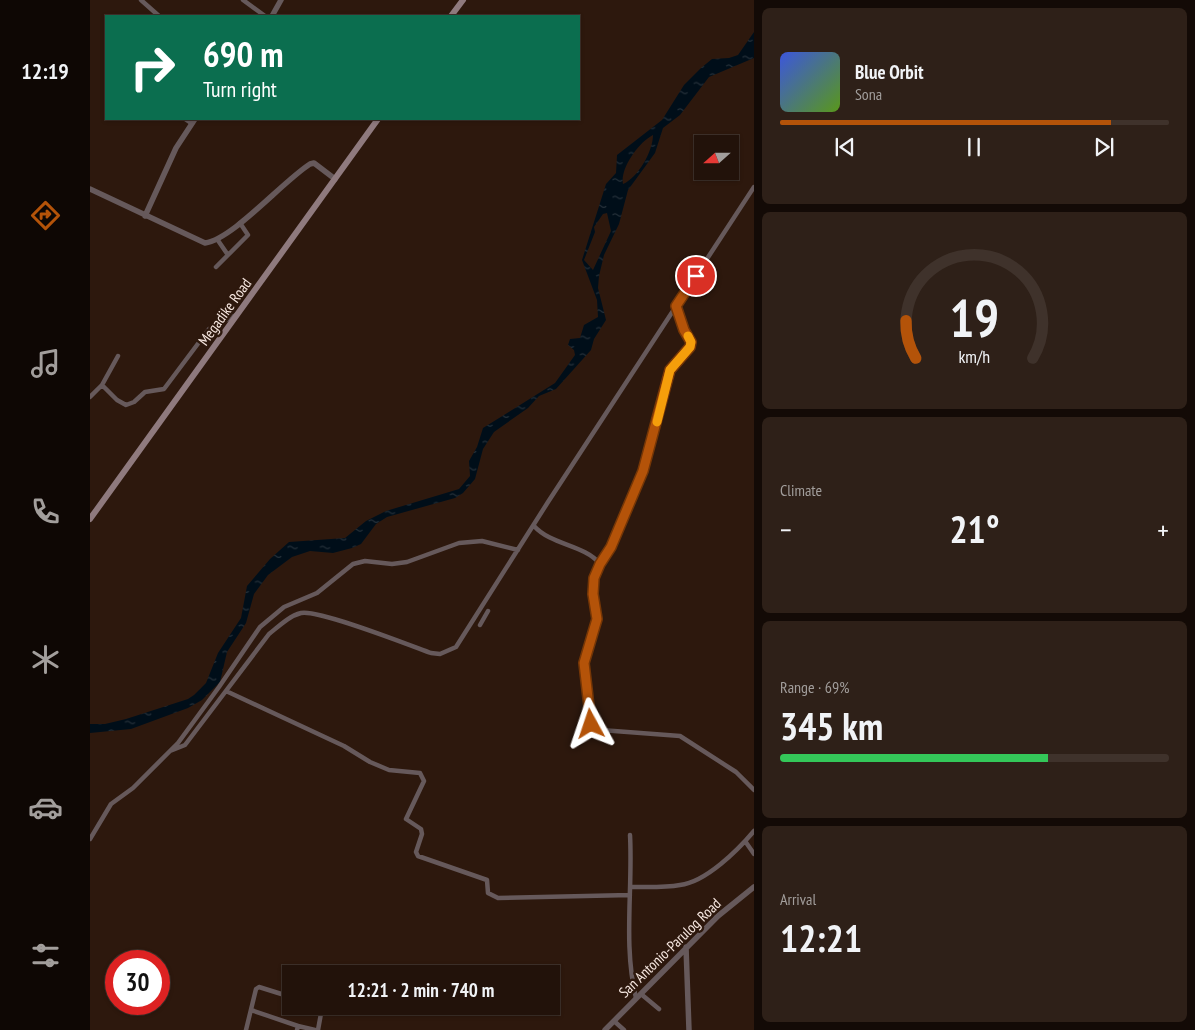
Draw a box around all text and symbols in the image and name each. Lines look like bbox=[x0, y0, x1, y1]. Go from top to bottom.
text: 690 m bbox=[203, 31, 284, 77]
icon: right bbox=[120, 35, 185, 100]
text: 12:19 bbox=[21, 57, 69, 85]
text: Blue Orbit bbox=[855, 60, 924, 84]
text: Turn right bbox=[203, 75, 277, 103]
text: Sona bbox=[855, 84, 882, 104]
icon: previous bbox=[831, 133, 859, 161]
icon: pause bbox=[960, 133, 988, 161]
icon: next bbox=[1090, 133, 1118, 161]
north arrow bbox=[694, 135, 739, 180]
map controls bbox=[694, 135, 739, 180]
icon: directions bbox=[28, 198, 63, 233]
pin bbox=[675, 255, 717, 297]
icon: arrive bbox=[682, 262, 710, 290]
street label: Megadike Road bbox=[194, 274, 255, 349]
text: 19 bbox=[950, 284, 999, 351]
text: km/h bbox=[959, 345, 990, 368]
icon: music bbox=[28, 346, 63, 381]
text: Climate bbox=[780, 480, 822, 500]
icon: phone bbox=[28, 494, 63, 529]
text: 21° bbox=[949, 504, 1000, 553]
text: − bbox=[780, 511, 792, 548]
text: + bbox=[1157, 511, 1169, 548]
icon: climate bbox=[28, 642, 63, 677]
text: Range · 69% bbox=[780, 677, 849, 697]
position arrow bbox=[564, 697, 616, 749]
text: 345 km bbox=[780, 701, 883, 750]
icon: car bbox=[28, 790, 63, 825]
text: Arrival bbox=[780, 889, 816, 909]
street label: San Antonio-Parulog Road bbox=[615, 894, 725, 1001]
text: 12:21 bbox=[780, 913, 862, 962]
icon: filters bbox=[28, 938, 63, 973]
speed limit sign: 30 bbox=[105, 950, 170, 1015]
text: 12:21 · 2 min · 740 m bbox=[348, 978, 494, 1002]

